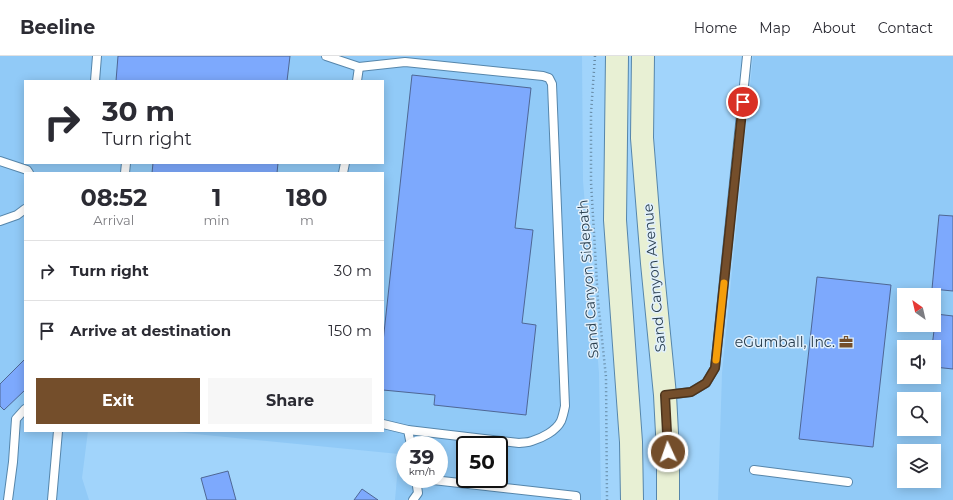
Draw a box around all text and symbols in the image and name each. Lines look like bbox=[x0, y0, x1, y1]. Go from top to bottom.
text: Beeline bbox=[20, 16, 95, 39]
text: Home bbox=[694, 19, 737, 37]
text: Map bbox=[759, 19, 790, 37]
text: About bbox=[812, 19, 856, 37]
text: Contact bbox=[878, 19, 933, 37]
pin bbox=[726, 85, 760, 119]
icon: arrive bbox=[732, 91, 754, 113]
text: 30 m bbox=[102, 94, 175, 128]
icon: right bbox=[36, 96, 88, 148]
text: Turn right bbox=[102, 128, 192, 150]
text: 08:52 bbox=[80, 183, 147, 212]
text: 1 bbox=[212, 183, 221, 212]
text: 180 bbox=[286, 183, 328, 212]
street label: Sand Canyon Sidepath bbox=[573, 199, 603, 359]
street label: Sand Canyon Avenue bbox=[639, 203, 669, 353]
text: Arrival bbox=[93, 212, 134, 228]
text: min bbox=[204, 212, 230, 228]
text: m bbox=[300, 212, 314, 228]
icon: right bbox=[36, 260, 58, 282]
text: Turn right bbox=[70, 261, 149, 280]
text: 30 m bbox=[334, 261, 372, 280]
north arrow bbox=[897, 288, 941, 332]
map controls bbox=[897, 288, 941, 488]
icon: arrive bbox=[36, 320, 58, 342]
text: Arrive at destination bbox=[70, 321, 231, 340]
text: 150 m bbox=[328, 321, 372, 340]
place label: eGumball, Inc. bbox=[735, 333, 835, 351]
office icon: eGumball, Inc. bbox=[838, 334, 854, 350]
button: sound bbox=[897, 340, 941, 384]
button: Exit bbox=[36, 378, 200, 424]
button: Share bbox=[208, 378, 372, 424]
button: search bbox=[897, 392, 941, 436]
position arrow bbox=[647, 431, 689, 473]
speed limit sign: 50 bbox=[456, 436, 508, 488]
button: layers bbox=[897, 444, 941, 488]
text: 39 bbox=[410, 445, 434, 469]
text: km/h bbox=[409, 465, 435, 478]

